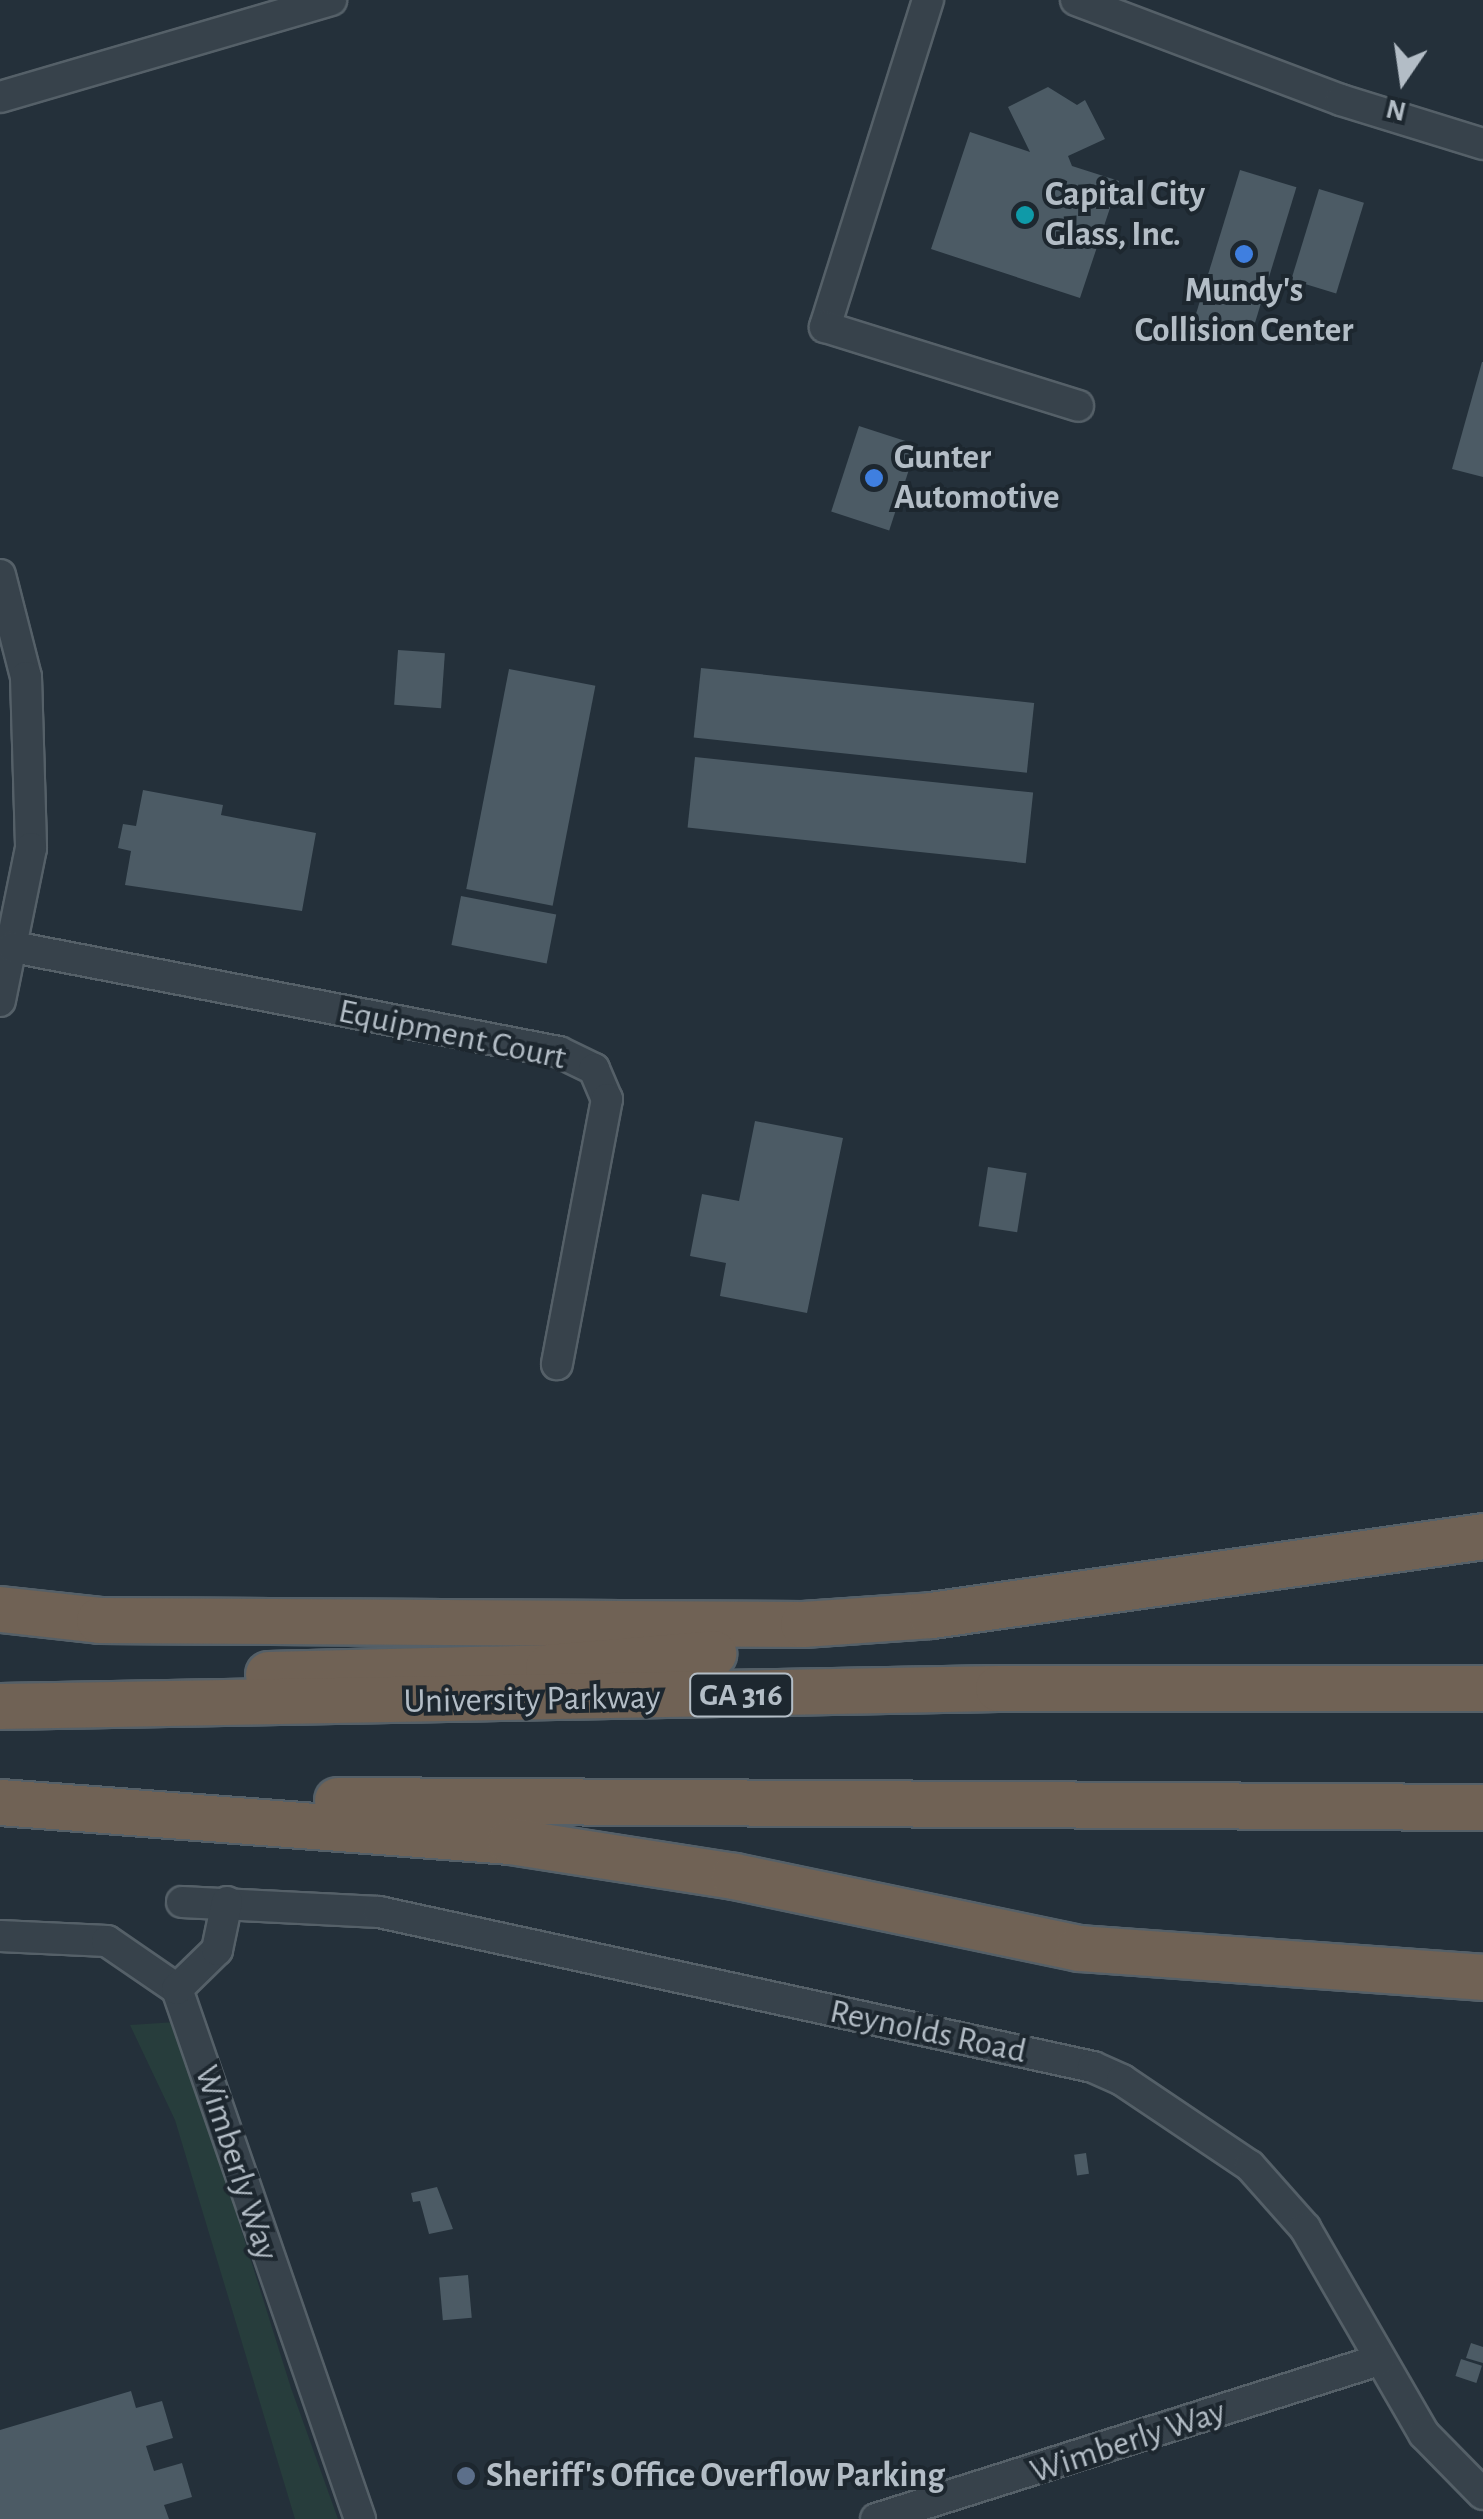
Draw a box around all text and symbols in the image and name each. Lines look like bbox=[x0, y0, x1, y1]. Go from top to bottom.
north arrow bbox=[1353, 30, 1453, 130]
text: N bbox=[1384, 93, 1409, 125]
place label: Capital City Glass, Inc. bbox=[1045, 174, 1205, 256]
marker: Capital City Glass, Inc. bbox=[1014, 204, 1036, 226]
marker: Mundy's Collision Center bbox=[1233, 243, 1255, 265]
place label: Mundy's Collision Center bbox=[1135, 270, 1353, 352]
place label: Gunter Automotive bbox=[894, 437, 1059, 519]
marker: Gunter Automotive bbox=[863, 467, 885, 489]
street label: Equipment Court bbox=[334, 990, 570, 1080]
road number: GA 316 bbox=[688, 1668, 794, 1722]
street label: University Parkway bbox=[403, 1677, 661, 1723]
street label: Reynolds Road bbox=[826, 1991, 1030, 2073]
street label: Wimberly Way bbox=[185, 2060, 287, 2266]
street label: Wimberly Way bbox=[1025, 2391, 1231, 2493]
place label: Sheriff's Office Overflow Parking bbox=[486, 2455, 945, 2497]
marker: Sheriff's Office Overflow Parking bbox=[455, 2465, 477, 2487]

